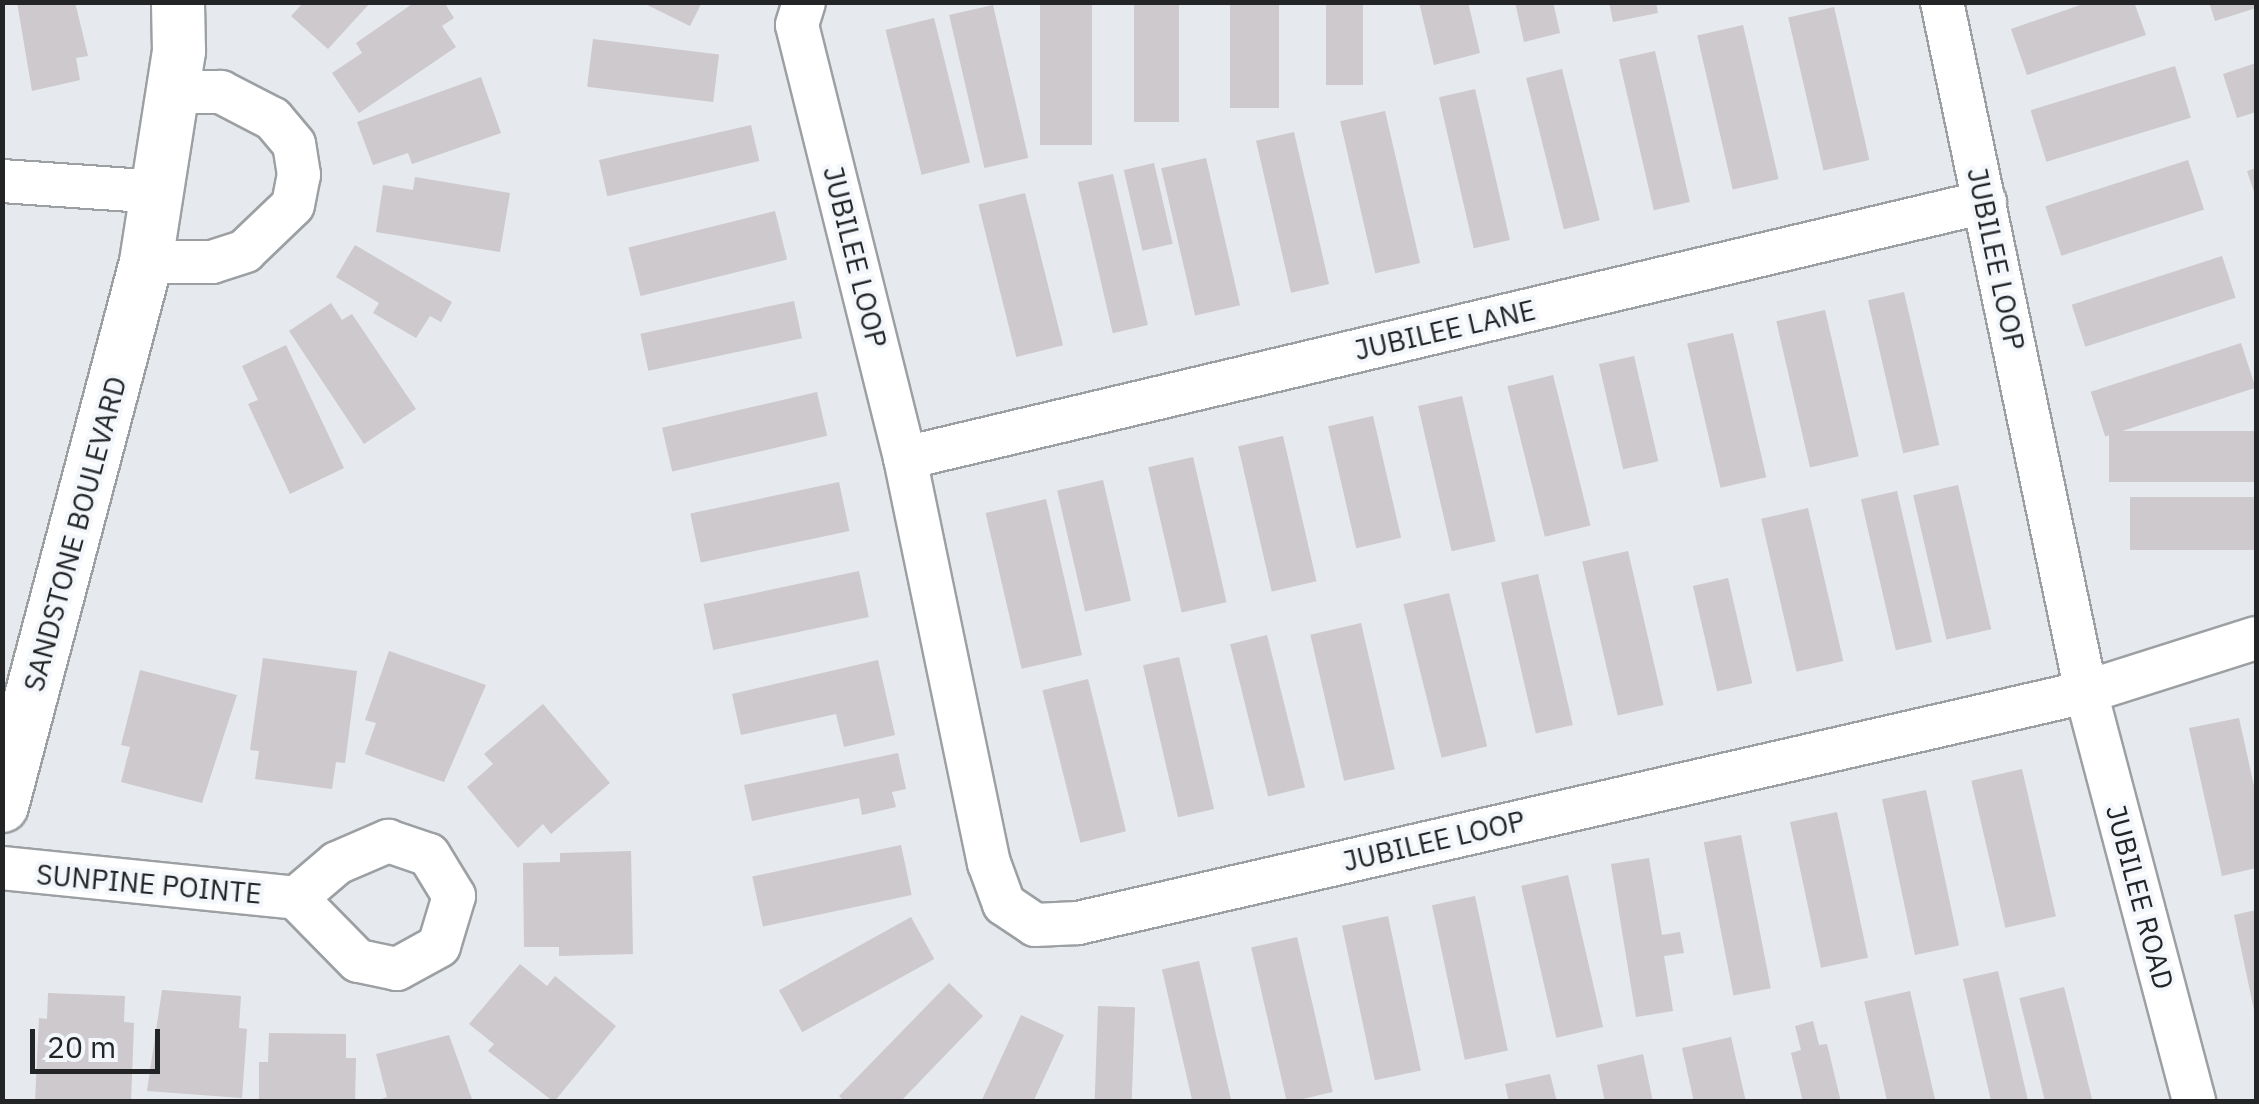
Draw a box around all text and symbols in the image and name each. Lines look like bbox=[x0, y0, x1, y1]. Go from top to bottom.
street label: JUBILEE LOOP bbox=[816, 163, 894, 351]
street label: JUBILEE LOOP bbox=[1960, 165, 2032, 353]
street label: JUBILEE LANE bbox=[1351, 293, 1539, 367]
street label: SANDSTONE BOULEVARD bbox=[17, 373, 133, 695]
street label: JUBILEE ROAD bbox=[2099, 801, 2181, 993]
street label: JUBILEE LOOP bbox=[1340, 804, 1528, 878]
street label: SUNPINE POINTE bbox=[35, 857, 263, 911]
scale bar bbox=[35, 1009, 165, 1071]
text: 20 m bbox=[47, 1027, 116, 1066]

